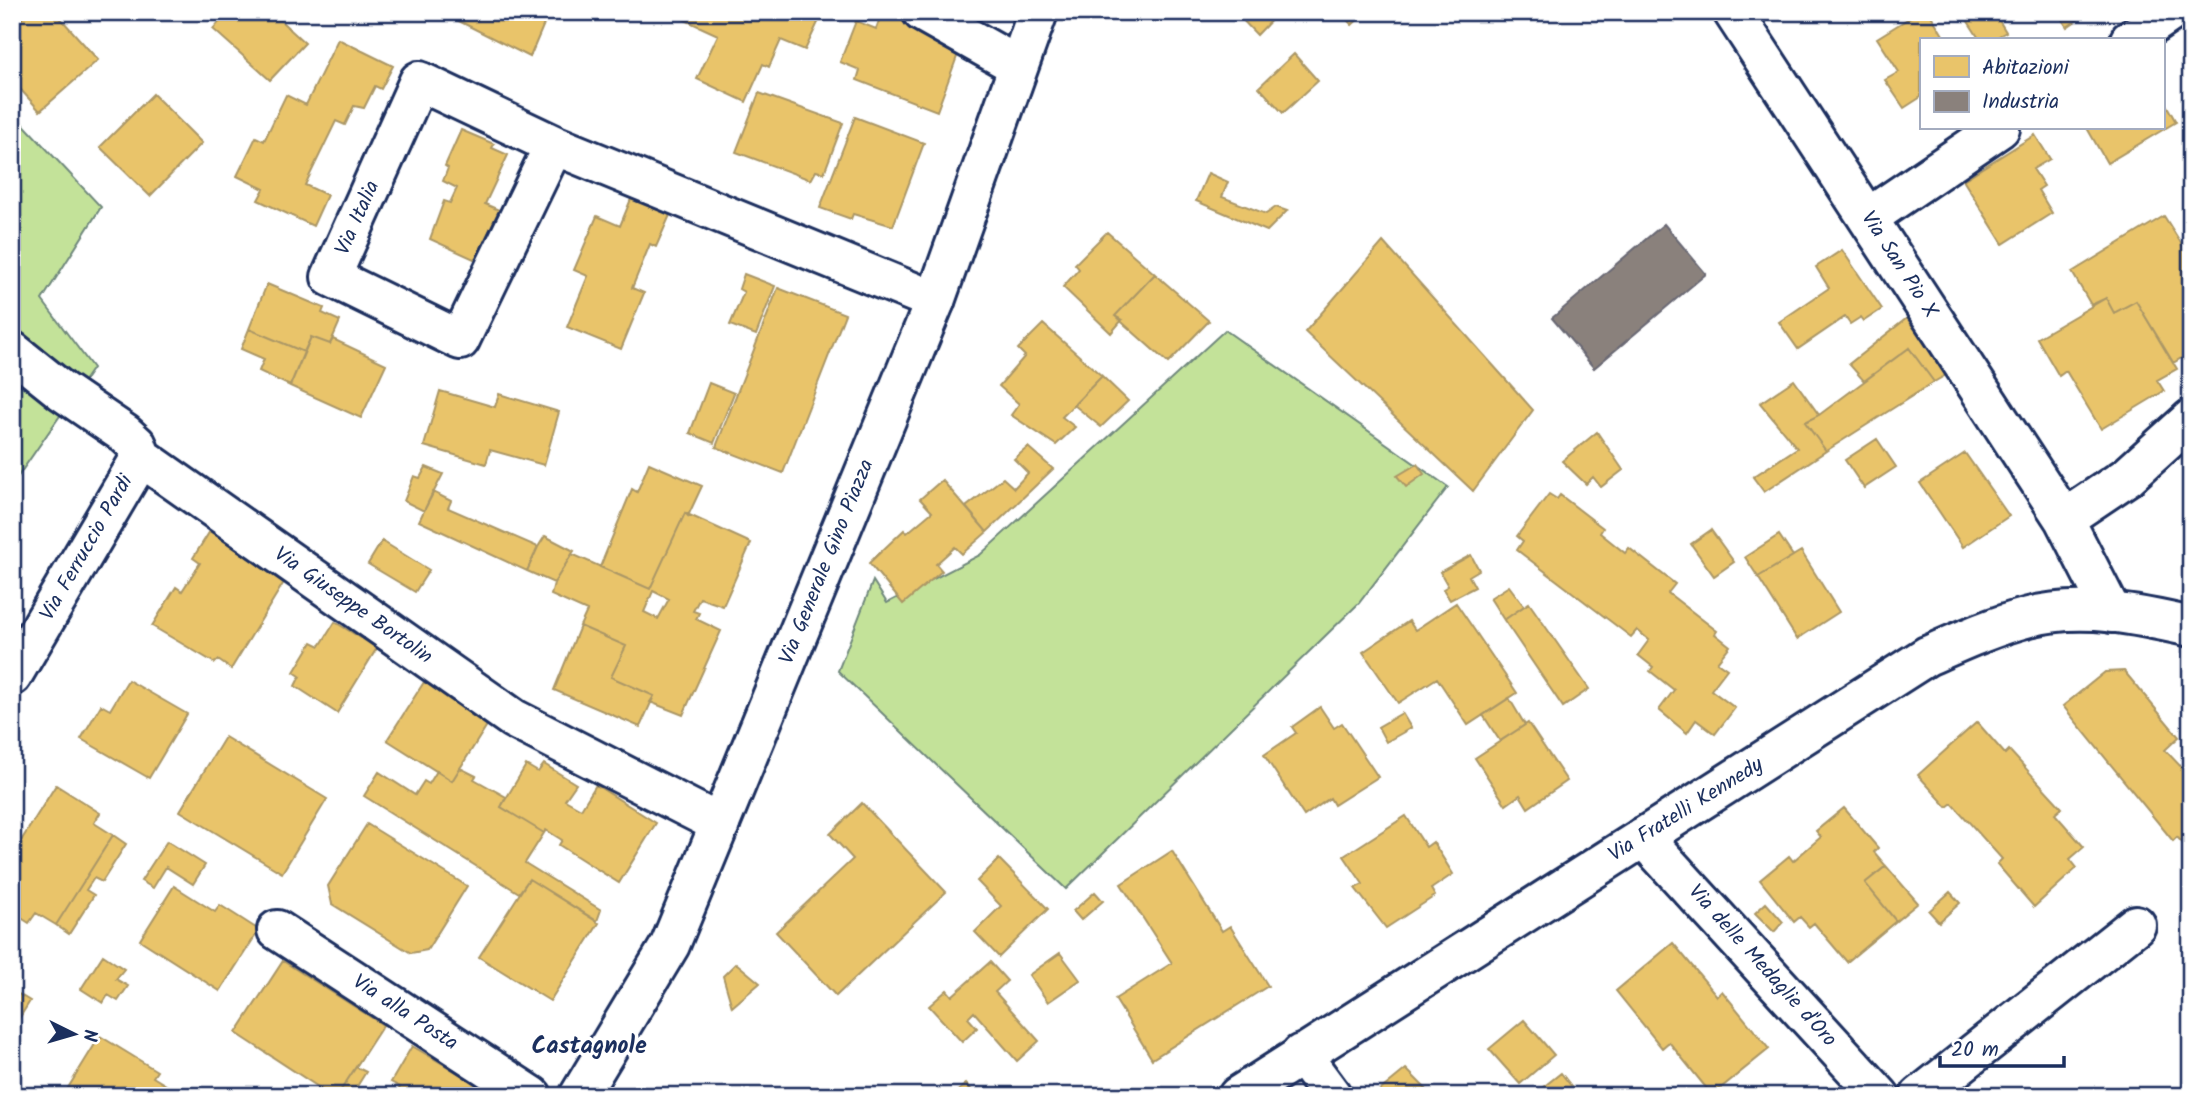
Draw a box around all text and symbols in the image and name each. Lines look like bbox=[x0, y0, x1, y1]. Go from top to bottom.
legend bbox=[1920, 38, 2164, 130]
text: Abitazioni bbox=[1982, 52, 2070, 85]
text: Industria bbox=[1982, 86, 2059, 119]
street label: Via Italia bbox=[327, 175, 389, 261]
street label: Via San Pio X bbox=[1852, 205, 1947, 326]
street label: Via Generale Gino Piazza bbox=[771, 454, 883, 670]
street label: Via Ferruccio Pardi bbox=[32, 468, 143, 627]
street label: Via Giuseppe Bortolin bbox=[267, 539, 439, 673]
street label: Via Fratelli Kennedy bbox=[1602, 749, 1770, 871]
street label: Via delle Medaglie d'Oro bbox=[1680, 877, 1844, 1055]
street label: Via alla Posta bbox=[345, 966, 465, 1060]
north arrow bbox=[38, 1000, 108, 1070]
scale bar bbox=[1940, 1024, 2065, 1068]
district label: Castagnole bbox=[531, 1027, 647, 1066]
text: N bbox=[73, 1028, 104, 1043]
text: 20 m bbox=[1951, 1034, 1999, 1067]

